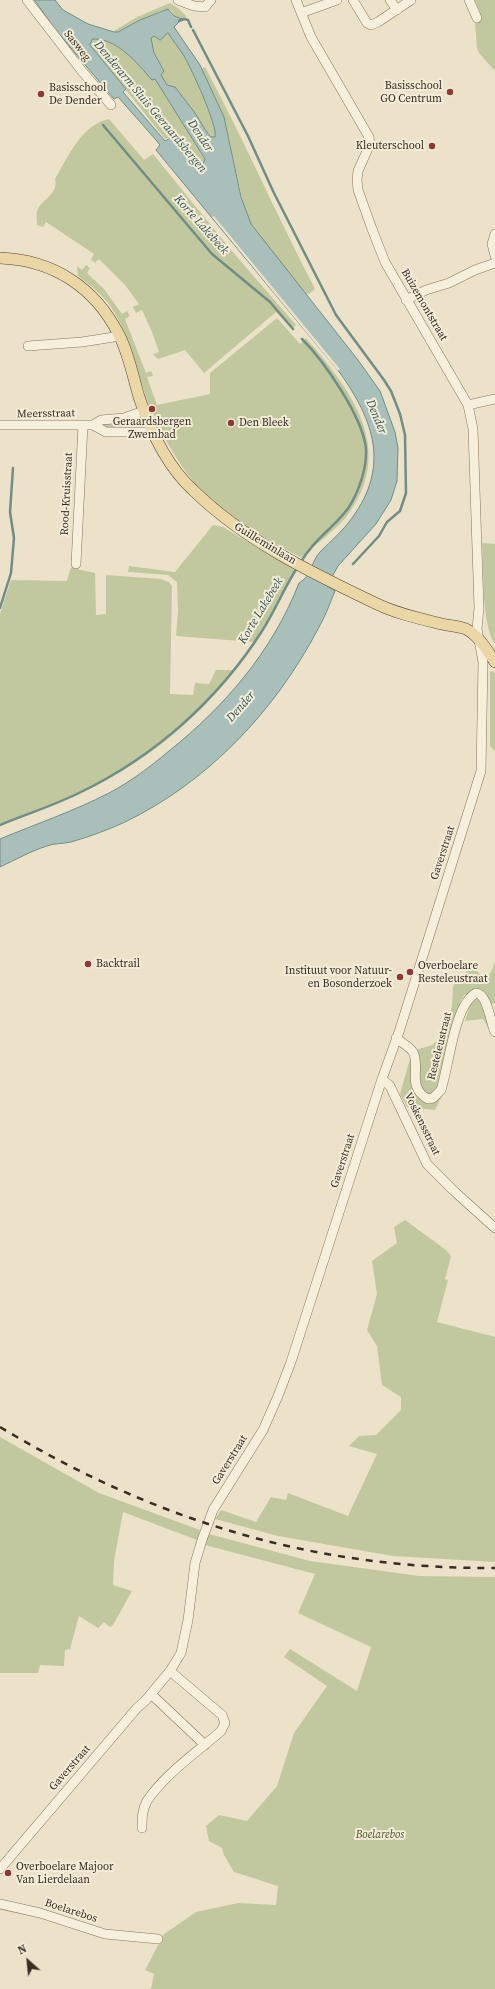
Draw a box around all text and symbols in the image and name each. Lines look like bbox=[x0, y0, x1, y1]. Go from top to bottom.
street label: Sasweg bbox=[61, 28, 93, 64]
water label: Denderarm Sluis Geeraardsbergen bbox=[91, 38, 209, 176]
place label: Basisschool GO Centrum bbox=[380, 79, 442, 105]
place label: Basisschool De Dender bbox=[49, 81, 106, 107]
marker: Basisschool GO Centrum bbox=[445, 87, 455, 97]
marker: Basisschool De Dender bbox=[36, 89, 46, 99]
water label: Dender bbox=[184, 117, 216, 155]
place label: Kleuterschool bbox=[356, 139, 424, 153]
marker: Kleuterschool bbox=[427, 141, 437, 151]
water label: Korte Lakebeek bbox=[171, 192, 231, 258]
street label: Buizemontstraat bbox=[398, 267, 450, 343]
water label: Dender bbox=[362, 398, 390, 436]
marker: Geraardsbergen Zwembad bbox=[147, 404, 157, 414]
street label: Meersstraat bbox=[17, 407, 75, 421]
place label: Geraardsbergen Zwembad bbox=[113, 415, 191, 441]
place label: Den Bleek bbox=[239, 416, 289, 430]
marker: Den Bleek bbox=[226, 418, 236, 428]
street label: Rood-Kruisstraat bbox=[58, 452, 76, 536]
street label: Guilleminlaan bbox=[232, 520, 298, 568]
water label: Korte Lakebeek bbox=[236, 575, 286, 647]
water label: Dender bbox=[224, 689, 258, 725]
street label: Gaverstraat bbox=[428, 824, 458, 882]
place label: Backtrail bbox=[96, 957, 140, 971]
marker: Backtrail bbox=[83, 959, 93, 969]
place label: Overboelare Resteleustraat bbox=[418, 959, 487, 985]
place label: Instituut voor Natuur- en Bosonderzoek bbox=[285, 964, 392, 990]
marker: Overboelare Resteleustraat bbox=[405, 967, 415, 977]
marker: Instituut voor Natuur- en Bosonderzoek bbox=[395, 972, 405, 982]
street label: Resteleustraat bbox=[425, 1011, 455, 1081]
street label: Voskensstraat bbox=[401, 1091, 443, 1157]
street label: Gaverstraat bbox=[328, 1132, 358, 1190]
street label: Gaverstraat bbox=[210, 1433, 250, 1487]
street label: Gaverstraat bbox=[47, 1743, 93, 1793]
park label: Boelarebos bbox=[356, 1828, 404, 1842]
place label: Overboelare Majoor Van Lierdelaan bbox=[16, 1860, 114, 1886]
marker: Overboelare Majoor Van Lierdelaan bbox=[3, 1868, 13, 1878]
street label: Boelarebos bbox=[43, 1896, 99, 1926]
north arrow bbox=[8, 1941, 48, 1981]
text: N bbox=[15, 1941, 29, 1958]

